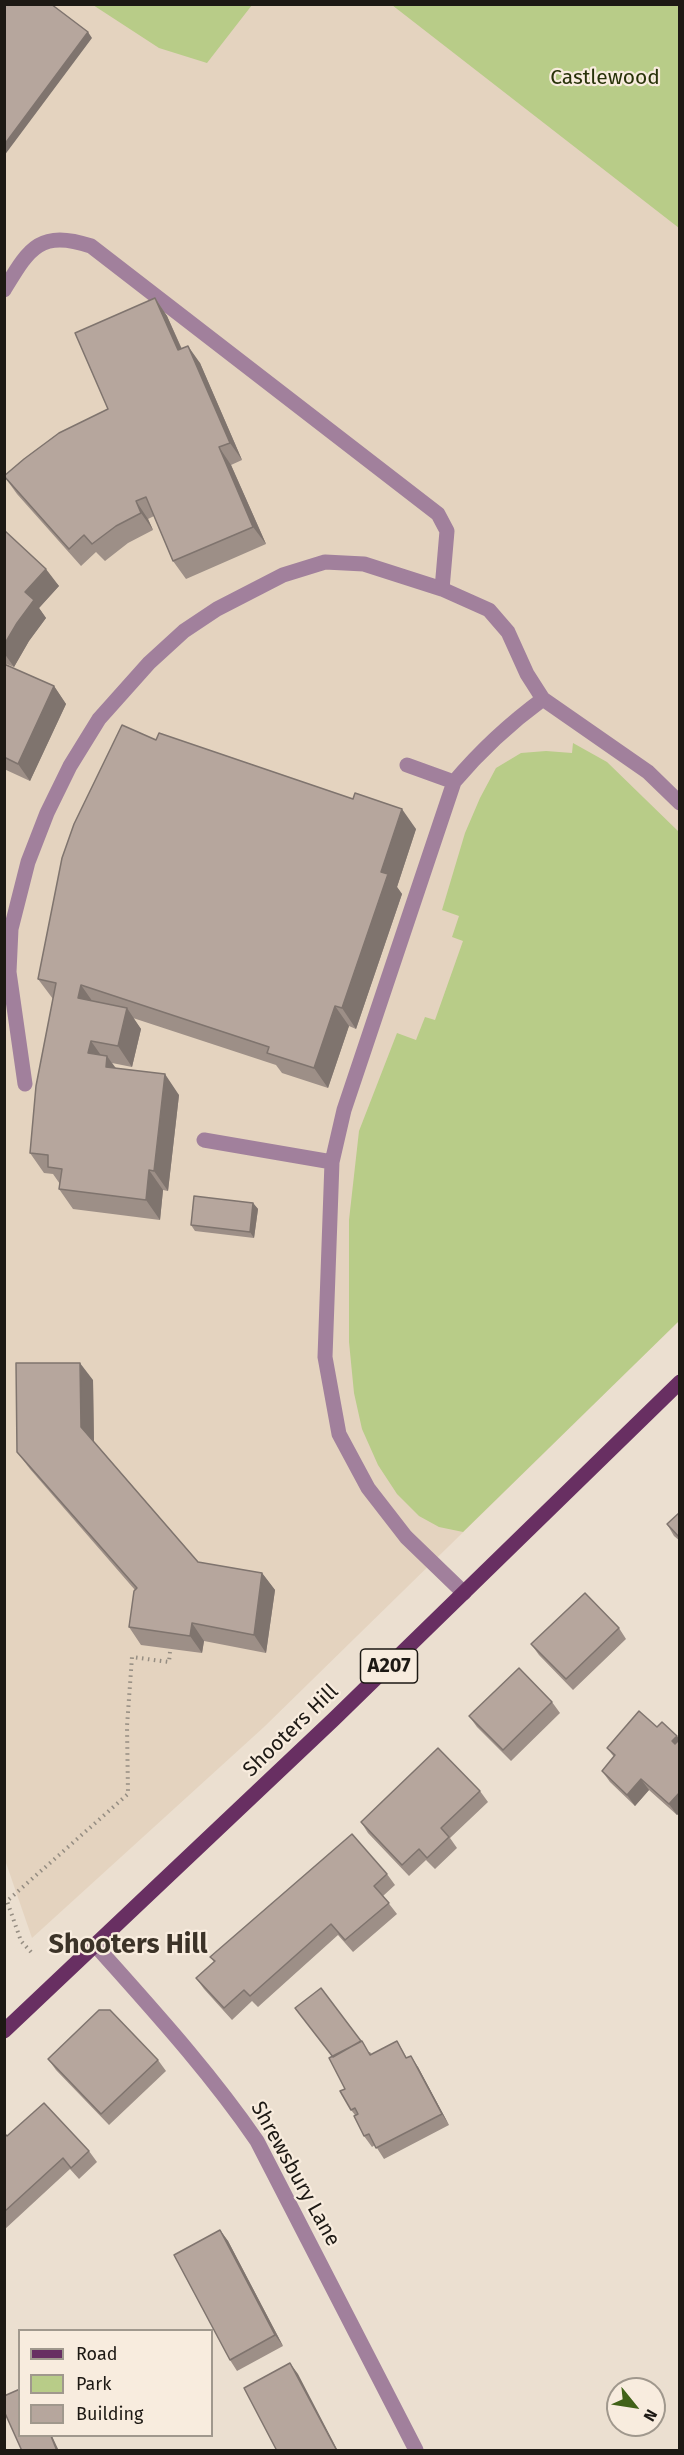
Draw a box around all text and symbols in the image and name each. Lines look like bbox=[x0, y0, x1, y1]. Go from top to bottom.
park label: Castlewood bbox=[550, 65, 660, 91]
road number: A207 bbox=[360, 1649, 418, 1683]
street label: Shooters Hill bbox=[238, 1679, 344, 1783]
district label: Shooters Hill bbox=[49, 1929, 207, 1961]
street label: Shrewsbury Lane bbox=[245, 2097, 345, 2251]
legend bbox=[18, 2329, 213, 2437]
text: Road bbox=[76, 2343, 118, 2365]
text: Park bbox=[76, 2373, 111, 2395]
north arrow bbox=[606, 2377, 666, 2437]
text: Building bbox=[76, 2403, 143, 2425]
text: N bbox=[639, 2406, 661, 2425]

